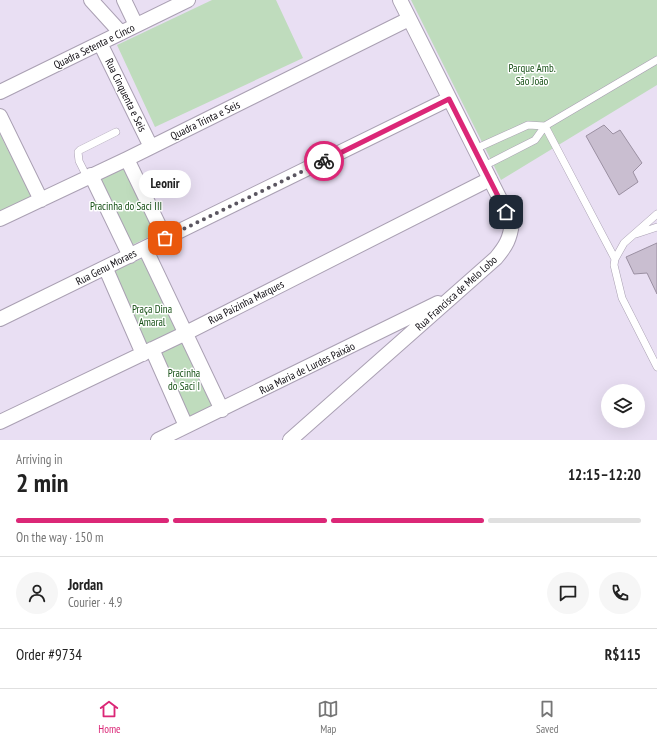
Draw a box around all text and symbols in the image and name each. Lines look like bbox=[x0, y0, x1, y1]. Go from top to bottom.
street label: Quadra Setenta e Cinco bbox=[51, 20, 137, 72]
street label: Rua Cinquenta e Seis bbox=[102, 56, 150, 134]
park label: Parque Amb. São João bbox=[508, 61, 556, 88]
street label: Quadra Trinta e Seis bbox=[168, 97, 242, 143]
courier bbox=[304, 141, 344, 181]
icon: bike bbox=[313, 150, 335, 172]
callout: Leonir bbox=[139, 170, 191, 198]
text: Leonir bbox=[150, 175, 180, 192]
pin bbox=[489, 195, 523, 229]
park label: Pracinha do Saci III bbox=[90, 199, 162, 213]
icon: home bbox=[495, 201, 517, 223]
pin bbox=[148, 221, 182, 255]
icon: bag bbox=[154, 227, 176, 249]
street label: Rua Genu Moraes bbox=[73, 246, 139, 288]
street label: Rua Francisca de Melo Lobo bbox=[412, 252, 500, 333]
street label: Rua Paizinha Marques bbox=[206, 277, 286, 327]
park label: Praça Dina Amaral bbox=[132, 302, 172, 329]
street label: Rua Maria de Lurdes Paixão bbox=[257, 339, 357, 397]
park label: Pracinha do Saci I bbox=[168, 366, 200, 393]
map controls bbox=[601, 384, 645, 428]
button: layers bbox=[601, 384, 645, 428]
text: Arriving in bbox=[16, 451, 63, 468]
text: 12:15–12:20 bbox=[568, 465, 641, 484]
text: 2 min bbox=[16, 466, 69, 499]
text: On the way · 150 m bbox=[16, 529, 103, 546]
button: person bbox=[16, 572, 58, 614]
button: chat bbox=[547, 572, 589, 614]
button: phone bbox=[599, 572, 641, 614]
text: Jordan bbox=[68, 575, 103, 594]
text: Courier · 4.9 bbox=[68, 594, 122, 611]
text: Order #9734 bbox=[16, 645, 82, 664]
text: R$115 bbox=[605, 645, 641, 664]
tab: Home bbox=[98, 698, 121, 736]
tab: Map bbox=[317, 698, 339, 736]
tab: Saved bbox=[536, 698, 559, 736]

